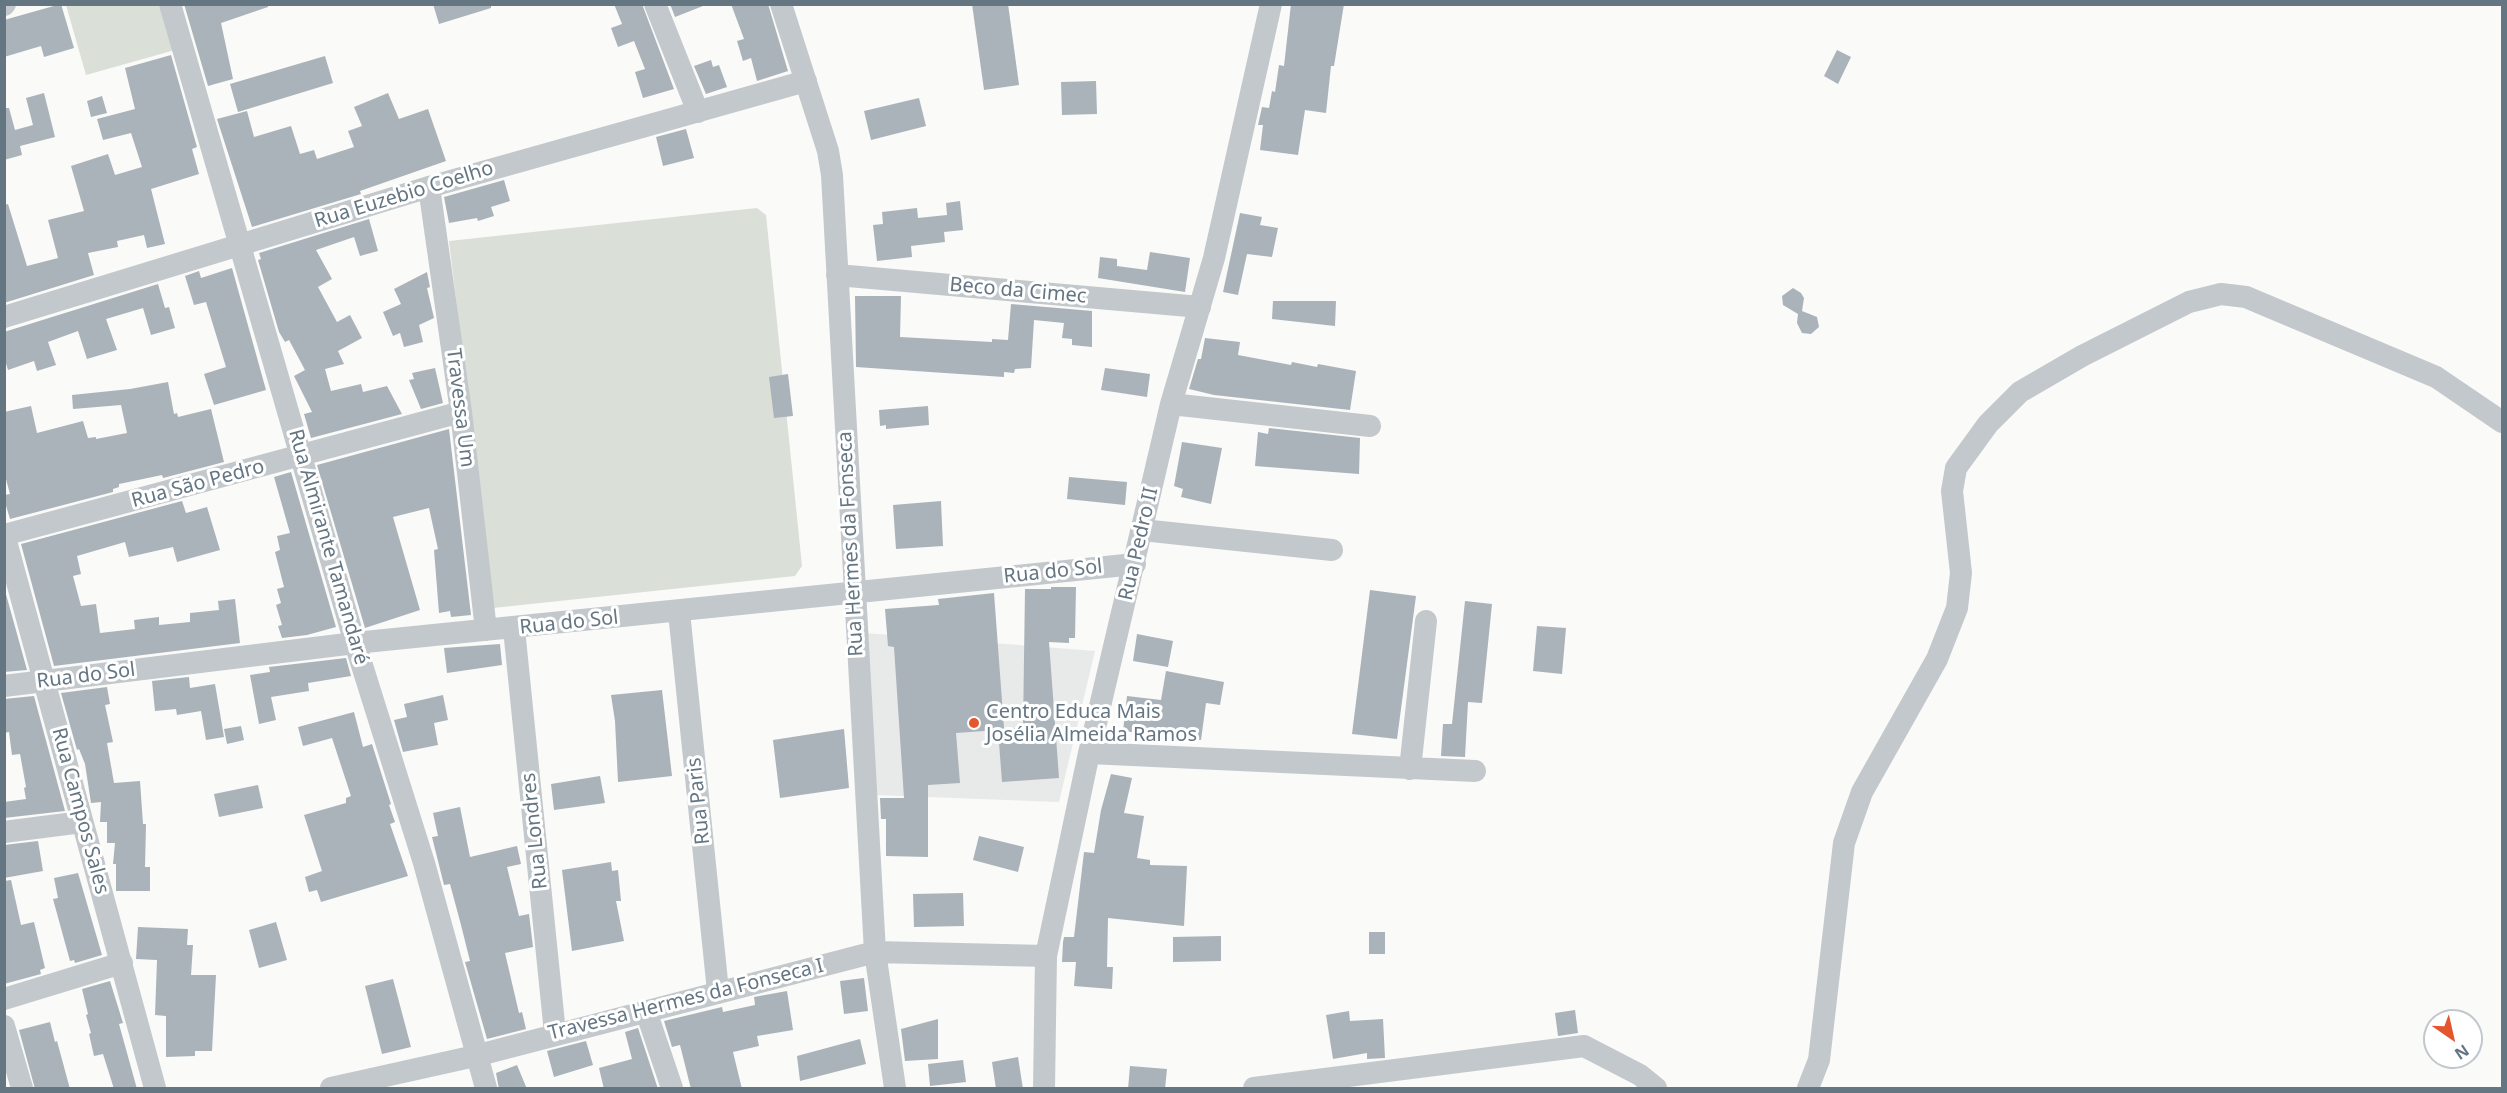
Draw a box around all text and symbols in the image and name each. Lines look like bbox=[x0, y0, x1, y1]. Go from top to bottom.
street label: Rua Euzebio Coelho bbox=[312, 156, 496, 234]
street label: Beco da Cimec bbox=[949, 273, 1087, 309]
street label: Travessa Um bbox=[441, 347, 479, 469]
street label: Rua Almirante Tamandaré bbox=[283, 426, 373, 668]
street label: Rua Hermes da Fonseca bbox=[833, 431, 869, 657]
street label: Rua São Pedro bbox=[129, 455, 267, 513]
street label: Rua Pedro II bbox=[1114, 485, 1164, 603]
street label: Rua do Sol bbox=[1002, 555, 1104, 589]
street label: Rua do Sol bbox=[518, 606, 620, 640]
street label: Rua do Sol bbox=[35, 658, 137, 694]
place label: Centro Educa Mais Josélia Almeida Ramos bbox=[986, 700, 1197, 747]
marker: Centro Educa Mais Josélia Almeida Ramos bbox=[967, 716, 981, 730]
street label: Rua Campos Sales bbox=[46, 725, 114, 897]
street label: Rua Paris bbox=[682, 756, 716, 846]
street label: Rua Londres bbox=[517, 771, 553, 891]
street label: Travessa Hermes da Fonseca I bbox=[546, 954, 826, 1046]
north arrow bbox=[2423, 1009, 2483, 1069]
text: N bbox=[2450, 1040, 2474, 1065]

